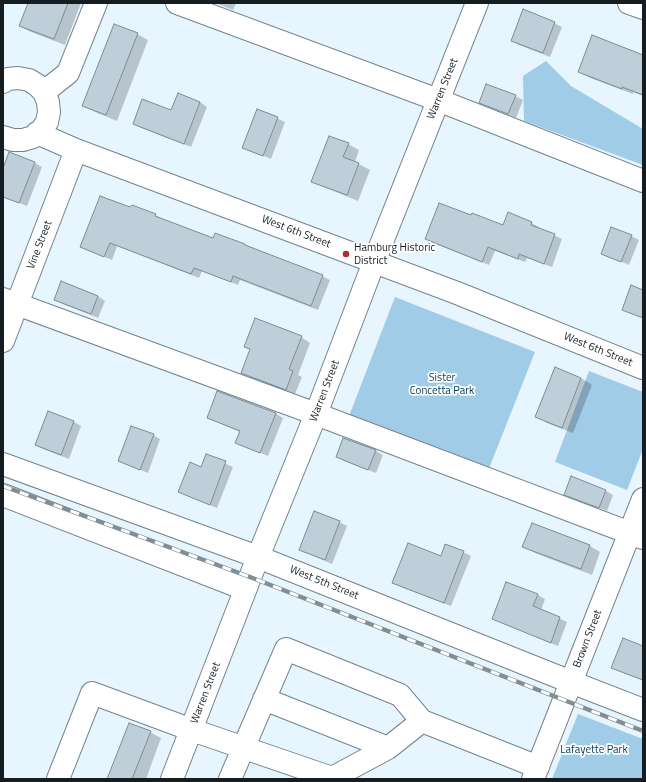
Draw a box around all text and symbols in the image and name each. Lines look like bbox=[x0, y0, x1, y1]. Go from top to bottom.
street label: Warren Street bbox=[425, 56, 461, 122]
street label: West 6th Street bbox=[259, 213, 333, 251]
street label: Vine Street bbox=[25, 219, 55, 271]
place label: Hamburg Historic District bbox=[354, 241, 435, 267]
marker: Hamburg Historic District bbox=[341, 249, 351, 259]
street label: West 6th Street bbox=[562, 330, 634, 370]
street label: Warren Street bbox=[307, 358, 343, 424]
park label: Sister Concetta Park bbox=[410, 371, 474, 397]
street label: West 5th Street bbox=[288, 563, 360, 603]
street label: Brown Street bbox=[571, 608, 605, 670]
street label: Warren Street bbox=[188, 660, 224, 726]
park label: Lafayette Park bbox=[560, 743, 628, 757]

